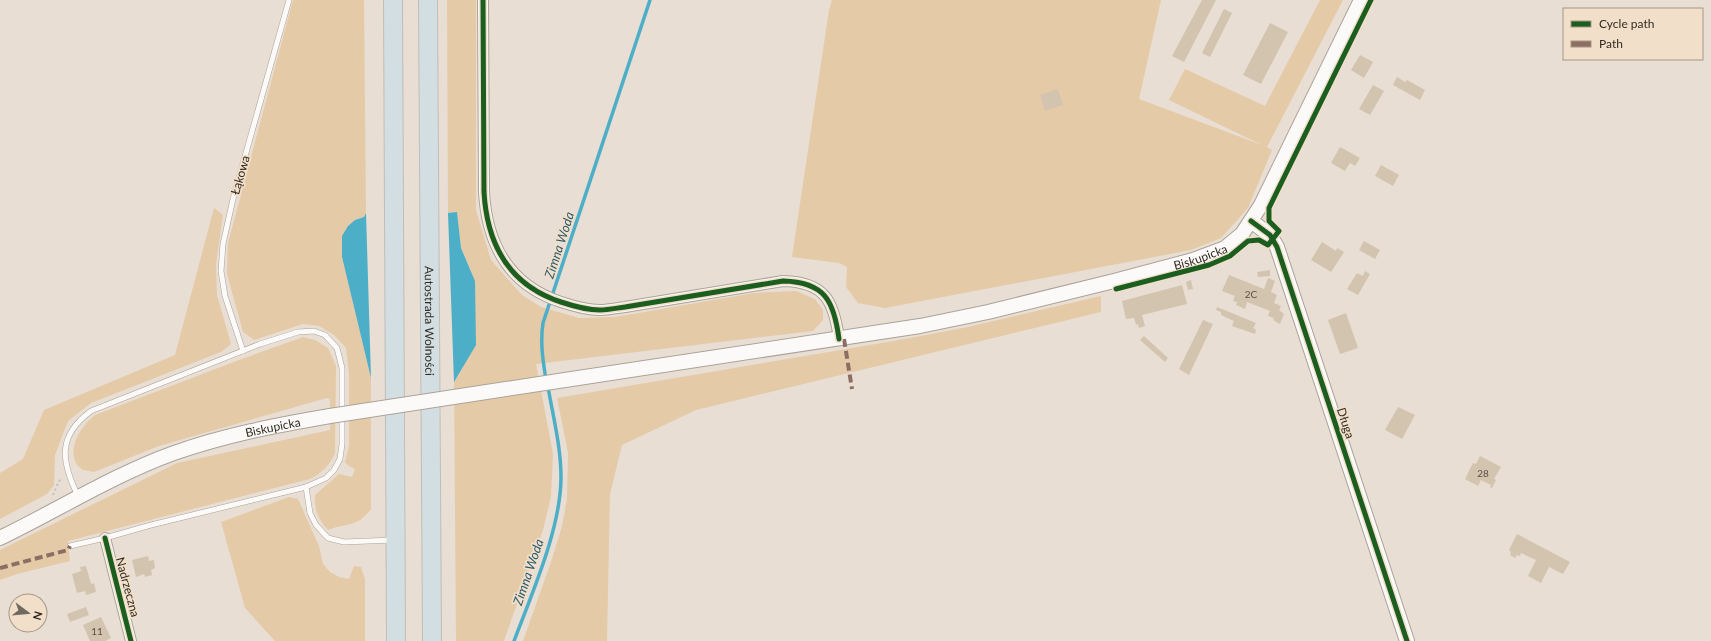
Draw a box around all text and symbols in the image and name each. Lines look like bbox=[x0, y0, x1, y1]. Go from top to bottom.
legend bbox=[1563, 8, 1703, 60]
text: Cycle path bbox=[1599, 16, 1654, 31]
text: Path bbox=[1599, 36, 1623, 51]
street label: Łąkowa bbox=[227, 154, 253, 196]
water label: Zimna Woda bbox=[540, 209, 577, 281]
street label: Biskupicka bbox=[1172, 240, 1229, 272]
street label: Autostrada Wolności bbox=[422, 266, 438, 376]
house number: 2C bbox=[1245, 288, 1258, 300]
street label: Długa bbox=[1334, 406, 1358, 440]
street label: Biskupicka bbox=[244, 414, 302, 440]
house number: 28 bbox=[1477, 467, 1489, 479]
water label: Zimna Woda bbox=[509, 537, 547, 608]
street label: Nadrzeczna bbox=[113, 555, 143, 619]
north arrow bbox=[8, 593, 48, 633]
text: N bbox=[31, 610, 46, 622]
house number: 11 bbox=[91, 625, 103, 637]

